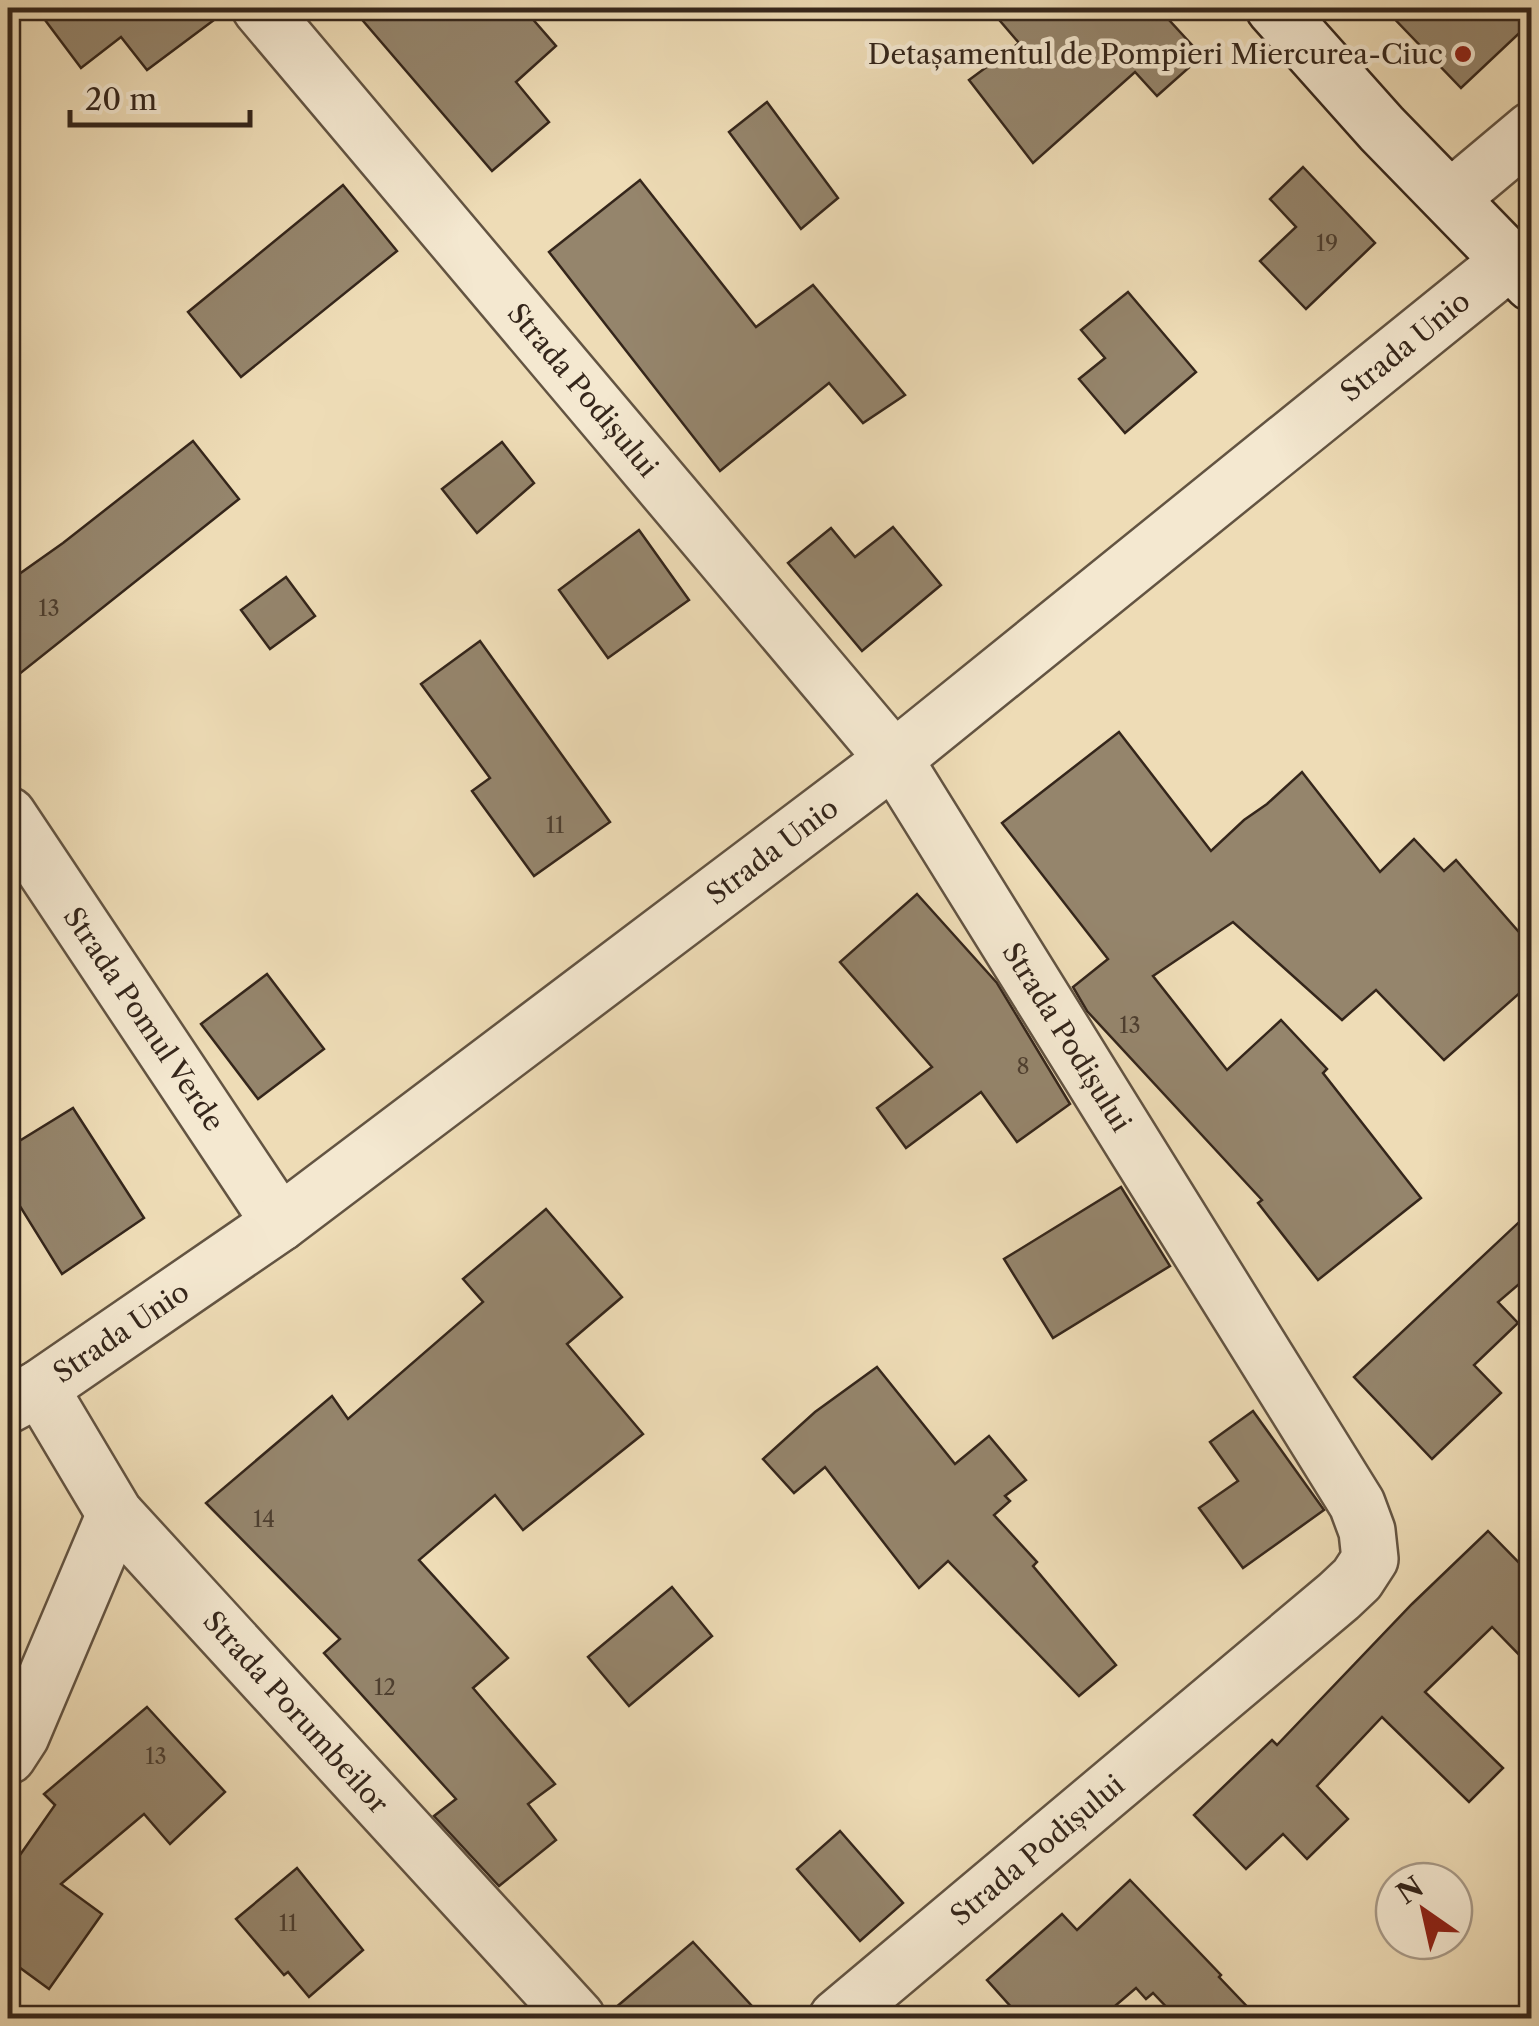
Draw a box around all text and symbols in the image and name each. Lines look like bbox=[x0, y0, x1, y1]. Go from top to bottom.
place label: Detașamentul de Pompieri Miercurea-Ciuc bbox=[868, 37, 1443, 71]
marker: Detașamentul de Pompieri Miercurea-Ciuc bbox=[1452, 43, 1474, 65]
scale bar bbox=[70, 65, 250, 127]
text: 20 m bbox=[85, 81, 157, 118]
house number: 19 bbox=[1316, 230, 1338, 257]
street label: Strada Unio bbox=[1334, 284, 1476, 408]
street label: Strada Podișului bbox=[501, 296, 665, 484]
house number: 13 bbox=[38, 595, 60, 622]
street label: Strada Unio bbox=[699, 790, 845, 912]
house number: 11 bbox=[546, 812, 564, 839]
street label: Strada Pomul Verde bbox=[56, 901, 232, 1137]
street label: Strada Podișului bbox=[995, 936, 1139, 1138]
house number: 13 bbox=[1119, 1012, 1141, 1039]
house number: 8 bbox=[1016, 1053, 1030, 1080]
street label: Strada Unio bbox=[47, 1274, 195, 1390]
house number: 14 bbox=[253, 1506, 275, 1533]
street label: Strada Porumbeilor bbox=[196, 1604, 396, 1820]
house number: 12 bbox=[374, 1674, 396, 1701]
house number: 13 bbox=[145, 1743, 167, 1770]
street label: Strada Podișului bbox=[943, 1768, 1131, 1932]
north arrow bbox=[1374, 1861, 1474, 1961]
text: N bbox=[1390, 1869, 1430, 1911]
house number: 11 bbox=[279, 1910, 297, 1937]

